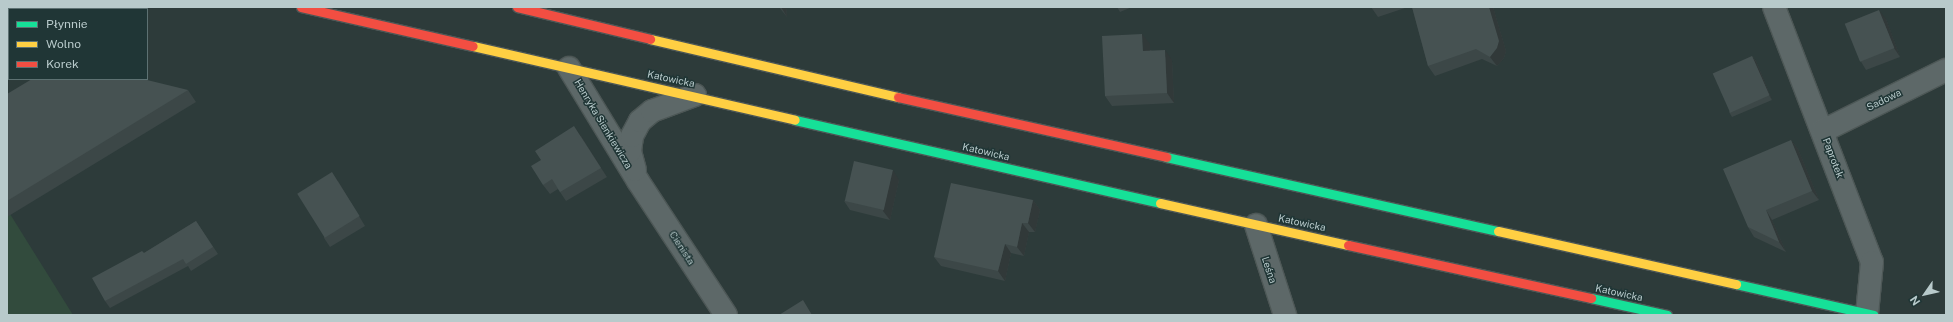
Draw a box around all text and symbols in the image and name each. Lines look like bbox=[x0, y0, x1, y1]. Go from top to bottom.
legend bbox=[8, 8, 148, 80]
text: Płynnie bbox=[46, 17, 88, 31]
text: Wolno bbox=[46, 37, 81, 51]
text: Korek bbox=[46, 57, 79, 71]
street label: Katowicka bbox=[646, 68, 696, 90]
street label: Henryka Sienkiewicza bbox=[572, 77, 634, 171]
street label: Sadowa bbox=[1865, 87, 1903, 113]
street label: Paprotek bbox=[1820, 136, 1846, 180]
street label: Katowicka bbox=[961, 141, 1011, 163]
street label: Katowicka bbox=[1277, 212, 1327, 234]
street label: Cienista bbox=[667, 229, 697, 267]
street label: Leśna bbox=[1259, 255, 1279, 285]
north arrow bbox=[1905, 274, 1945, 314]
street label: Katowicka bbox=[1594, 282, 1644, 304]
text: N bbox=[1908, 294, 1922, 308]

